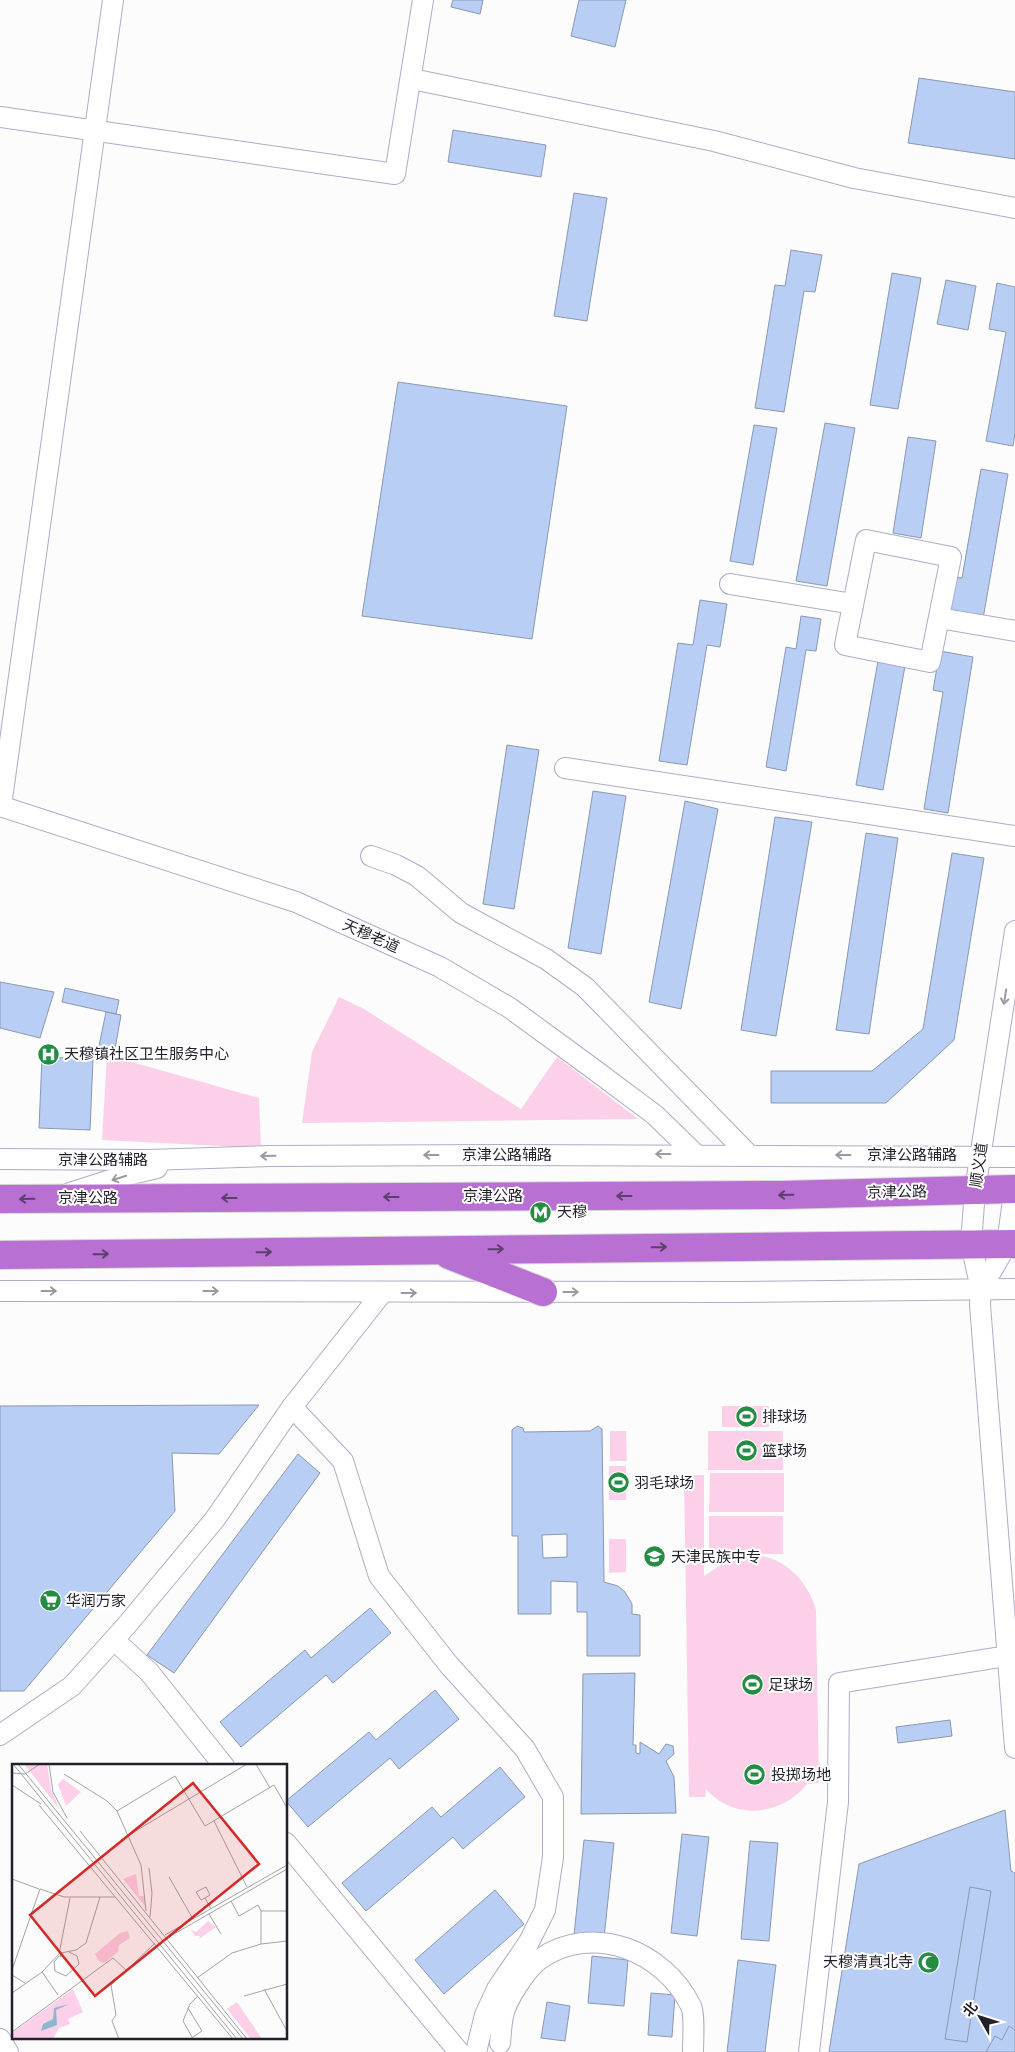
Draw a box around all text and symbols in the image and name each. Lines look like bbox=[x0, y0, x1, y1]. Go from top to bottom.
street label: 天穆老道 bbox=[340, 916, 402, 956]
one-way arrow bbox=[999, 988, 1009, 1004]
hospital icon: 天穆镇社区卫生服务中心 bbox=[36, 1042, 60, 1066]
place label: 天穆镇社区卫生服务中心 bbox=[64, 1046, 229, 1062]
street label: 顺义道 bbox=[968, 1142, 990, 1188]
street label: 京津公路辅路 bbox=[462, 1147, 552, 1163]
street label: 京津公路辅路 bbox=[867, 1147, 957, 1163]
one-way arrow bbox=[655, 1149, 672, 1159]
one-way arrow bbox=[423, 1150, 439, 1160]
one-way arrow bbox=[835, 1150, 852, 1160]
one-way arrow bbox=[260, 1151, 276, 1161]
street label: 京津公路辅路 bbox=[58, 1152, 148, 1168]
one-way arrow bbox=[112, 1173, 128, 1183]
street label: 京津公路 bbox=[867, 1183, 927, 1201]
street label: 京津公路 bbox=[463, 1188, 523, 1204]
street label: 京津公路 bbox=[58, 1190, 118, 1206]
one-way arrow bbox=[778, 1190, 794, 1200]
one-way arrow bbox=[616, 1191, 632, 1201]
one-way arrow bbox=[383, 1192, 400, 1202]
one-way arrow bbox=[221, 1193, 237, 1202]
one-way arrow bbox=[19, 1194, 36, 1204]
metro station icon: 天穆 bbox=[529, 1200, 553, 1224]
place label: 天穆 bbox=[557, 1204, 587, 1220]
one-way arrow bbox=[650, 1242, 666, 1252]
one-way arrow bbox=[488, 1244, 504, 1254]
one-way arrow bbox=[255, 1247, 271, 1257]
one-way arrow bbox=[92, 1249, 109, 1259]
one-way arrow bbox=[40, 1286, 56, 1296]
one-way arrow bbox=[202, 1286, 219, 1296]
one-way arrow bbox=[562, 1287, 579, 1297]
one-way arrow bbox=[400, 1288, 416, 1298]
sports icon: 排球场 bbox=[734, 1405, 758, 1429]
place label: 排球场 bbox=[762, 1409, 807, 1425]
sports icon: 篮球场 bbox=[734, 1439, 758, 1463]
place label: 篮球场 bbox=[762, 1443, 807, 1459]
sports icon: 羽毛球场 bbox=[606, 1471, 630, 1495]
place label: 羽毛球场 bbox=[634, 1475, 694, 1491]
school or university icon: 天津民族中专 bbox=[643, 1545, 667, 1569]
place label: 天津民族中专 bbox=[671, 1549, 761, 1565]
supermarket icon: 华润万家 bbox=[38, 1589, 62, 1613]
place label: 华润万家 bbox=[66, 1592, 126, 1609]
sports icon: 足球场 bbox=[740, 1673, 764, 1697]
place label: 足球场 bbox=[768, 1677, 813, 1693]
sports icon: 投掷场地 bbox=[743, 1763, 767, 1787]
inset map bbox=[12, 1764, 288, 2040]
place label: 投掷场地 bbox=[771, 1767, 831, 1783]
mosque icon: 天穆清真北寺 bbox=[917, 1950, 941, 1974]
place label: 天穆清真北寺 bbox=[823, 1953, 913, 1970]
north arrow bbox=[955, 1992, 1005, 2042]
text: 北 bbox=[960, 1999, 981, 2019]

